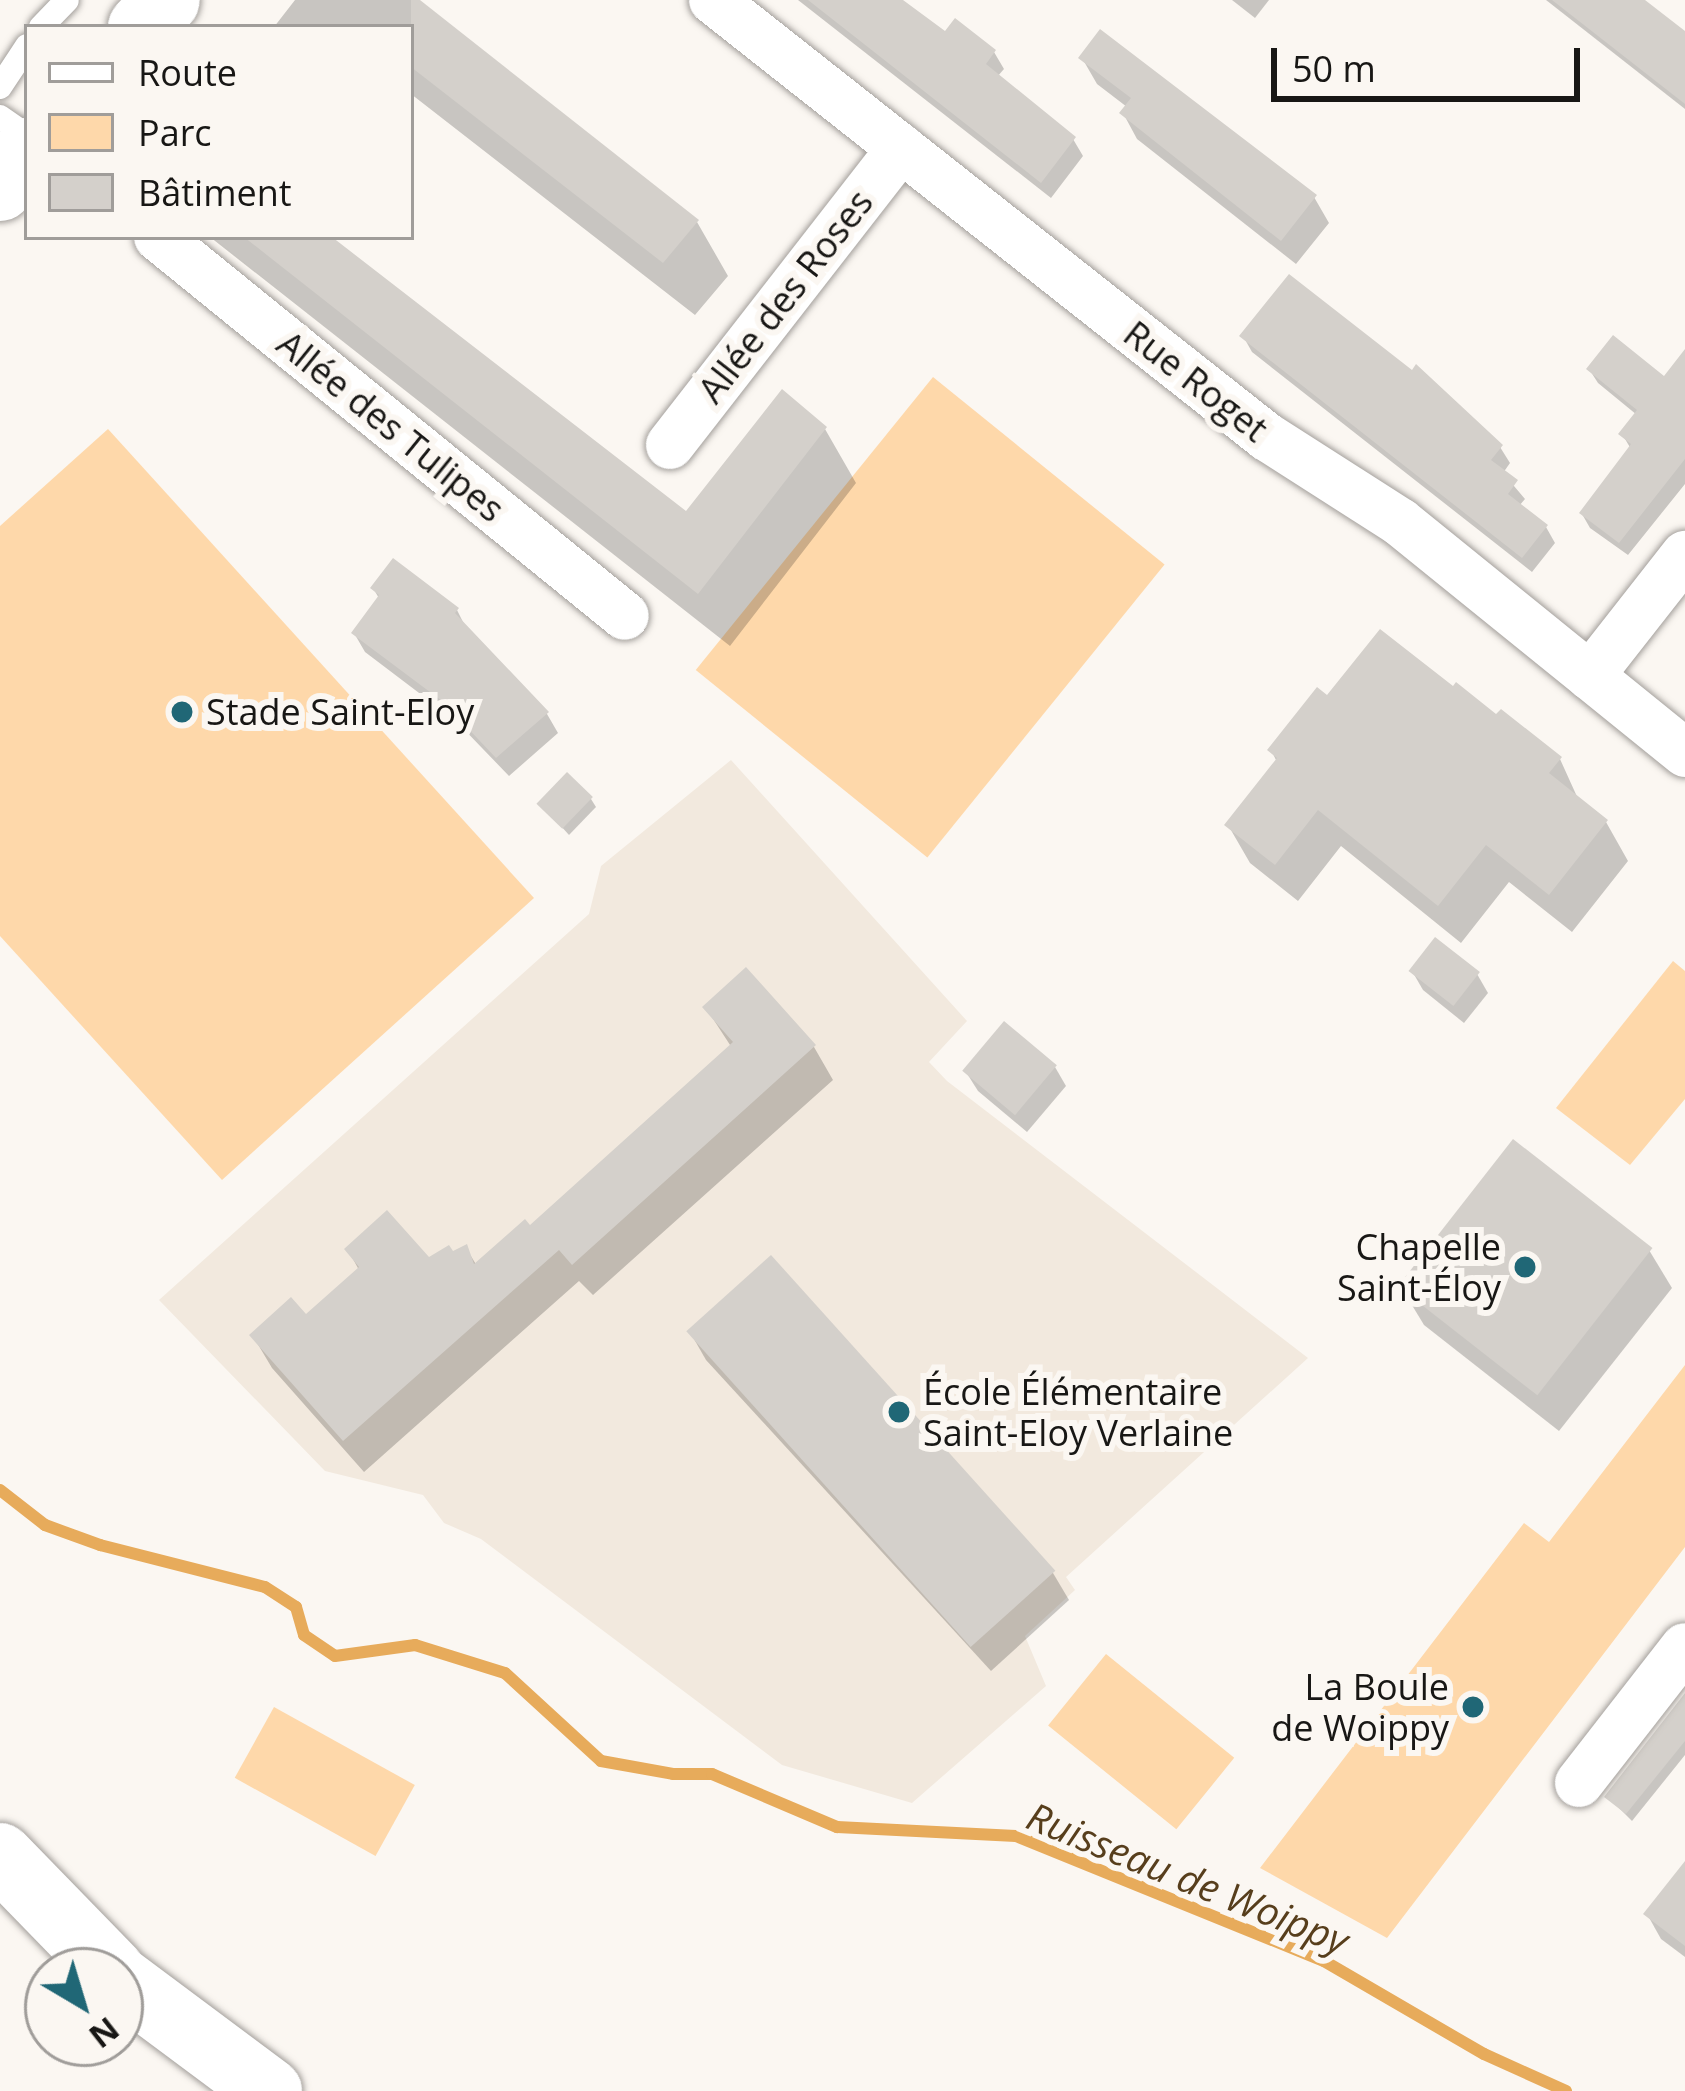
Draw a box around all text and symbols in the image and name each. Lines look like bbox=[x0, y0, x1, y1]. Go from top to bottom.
legend bbox=[24, 24, 414, 240]
scale bar bbox=[1277, 24, 1586, 98]
text: 50 m bbox=[1292, 44, 1376, 93]
text: Route bbox=[138, 48, 237, 97]
text: Parc bbox=[138, 108, 212, 157]
text: Bâtiment bbox=[138, 168, 292, 217]
street label: Allée des Roses bbox=[689, 181, 881, 411]
street label: Rue Roget bbox=[1116, 312, 1276, 450]
street label: Allée des Tulipes bbox=[269, 321, 513, 531]
place label: Stade Saint-Eloy bbox=[206, 690, 474, 734]
marker: Stade Saint-Eloy bbox=[169, 699, 195, 725]
place label: Chapelle Saint-Éloy bbox=[1337, 1224, 1501, 1309]
marker: Chapelle Saint-Éloy bbox=[1512, 1254, 1538, 1280]
place label: École Élémentaire Saint-Eloy Verlaine bbox=[923, 1369, 1233, 1454]
marker: École Élémentaire Saint-Eloy Verlaine bbox=[886, 1399, 912, 1425]
place label: La Boule de Woippy bbox=[1271, 1664, 1449, 1749]
marker: La Boule de Woippy bbox=[1460, 1694, 1486, 1720]
water label: Ruisseau de Woippy bbox=[1020, 1792, 1356, 1964]
north arrow bbox=[24, 1947, 144, 2067]
text: N bbox=[80, 2007, 129, 2059]

